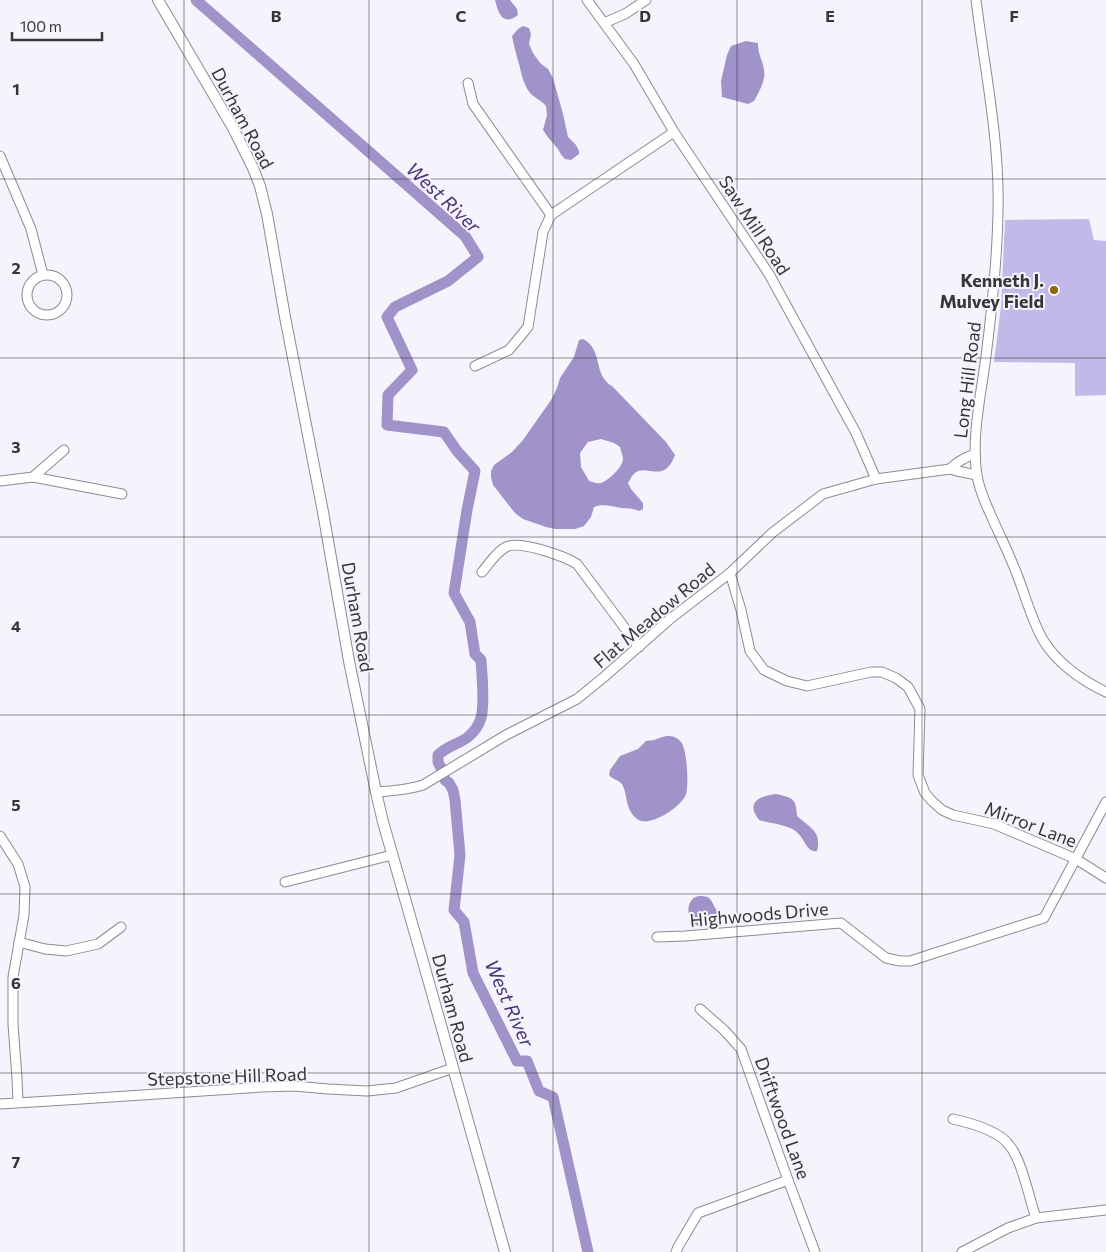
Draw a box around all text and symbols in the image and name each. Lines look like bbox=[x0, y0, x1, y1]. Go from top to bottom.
text: B bbox=[271, 6, 282, 25]
text: C bbox=[456, 6, 467, 25]
text: D bbox=[639, 6, 651, 25]
text: E bbox=[825, 6, 835, 25]
text: F bbox=[1009, 6, 1019, 25]
scale bar bbox=[12, 10, 102, 42]
text: 100 m bbox=[20, 17, 62, 35]
street label: Durham Road bbox=[207, 64, 279, 172]
text: 1 bbox=[12, 79, 20, 98]
water label: West River bbox=[402, 157, 487, 238]
street label: Saw Mill Road bbox=[715, 171, 795, 279]
text: 2 bbox=[11, 258, 21, 277]
place label: Kenneth J. Mulvey Field bbox=[939, 269, 1044, 312]
marker: Kenneth J. Mulvey Field bbox=[1048, 284, 1060, 296]
street label: Long Hill Road bbox=[949, 320, 985, 440]
text: 3 bbox=[11, 437, 21, 456]
street label: Flat Meadow Road bbox=[589, 558, 719, 672]
street label: Durham Road bbox=[337, 560, 379, 674]
text: 4 bbox=[11, 616, 21, 635]
text: 5 bbox=[11, 795, 21, 814]
street label: Mirror Lane bbox=[982, 796, 1080, 852]
street label: Highwoods Drive bbox=[689, 897, 829, 931]
street label: Durham Road bbox=[428, 951, 478, 1065]
water label: West River bbox=[481, 956, 540, 1051]
text: 6 bbox=[11, 973, 21, 992]
street label: Driftwood Lane bbox=[751, 1054, 815, 1182]
street label: Stepstone Hill Road bbox=[147, 1062, 307, 1090]
text: 7 bbox=[12, 1152, 21, 1171]

